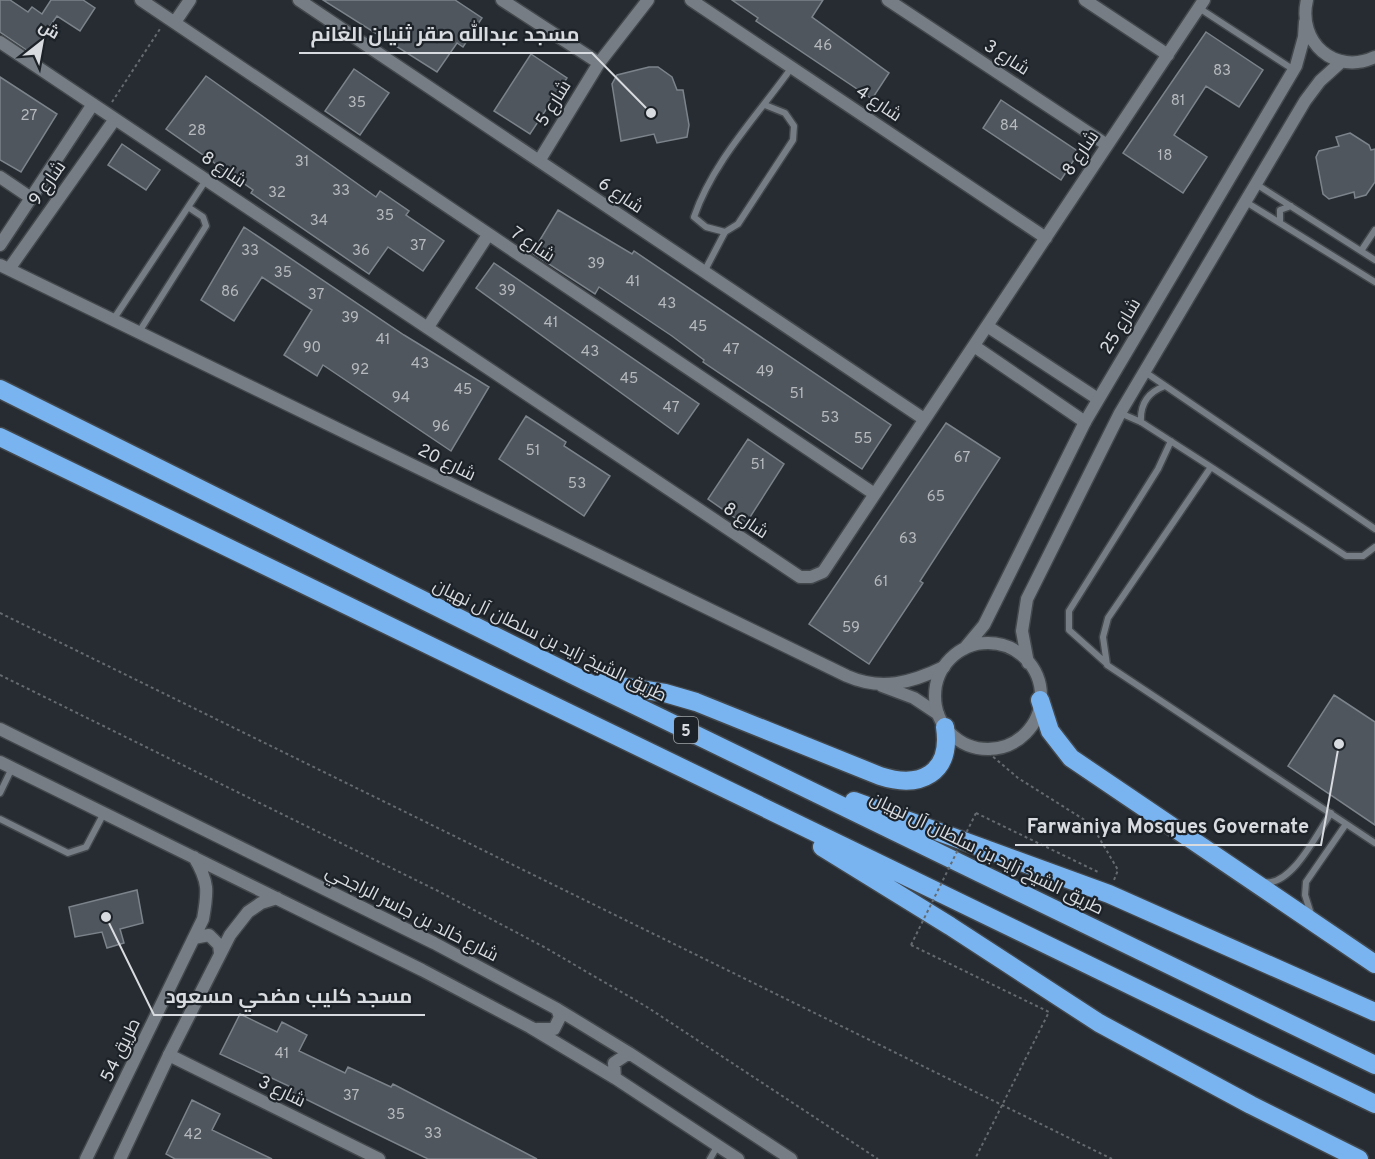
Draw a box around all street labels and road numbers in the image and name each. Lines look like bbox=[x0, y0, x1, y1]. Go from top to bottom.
street label: شارع 3 bbox=[979, 35, 1033, 82]
street label: شارع 5 bbox=[531, 76, 577, 131]
street label: شارع 4 bbox=[851, 81, 905, 128]
street label: شارع 8 bbox=[1058, 127, 1105, 181]
street label: شارع 8 bbox=[196, 147, 250, 194]
street label: شارع 9 bbox=[25, 157, 72, 211]
street label: شارع 6 bbox=[593, 173, 647, 220]
street label: شارع 7 bbox=[506, 222, 559, 268]
street label: شارع 25 bbox=[1096, 295, 1147, 359]
street label: شارع 20 bbox=[414, 439, 479, 487]
street label: شارع 8 bbox=[718, 498, 772, 545]
street label: طريق الشيخ زايد بن سلطان آل نهيان bbox=[429, 575, 670, 708]
road number: 5 bbox=[674, 717, 698, 743]
street label: طريق الشيخ زايد بن سلطان آل نهيان bbox=[866, 788, 1107, 921]
street label: شارع خالد بن جاسر الراجحي bbox=[320, 861, 502, 969]
street label: طريق 54 bbox=[96, 1015, 147, 1086]
street label: شارع 3 bbox=[254, 1071, 309, 1114]

